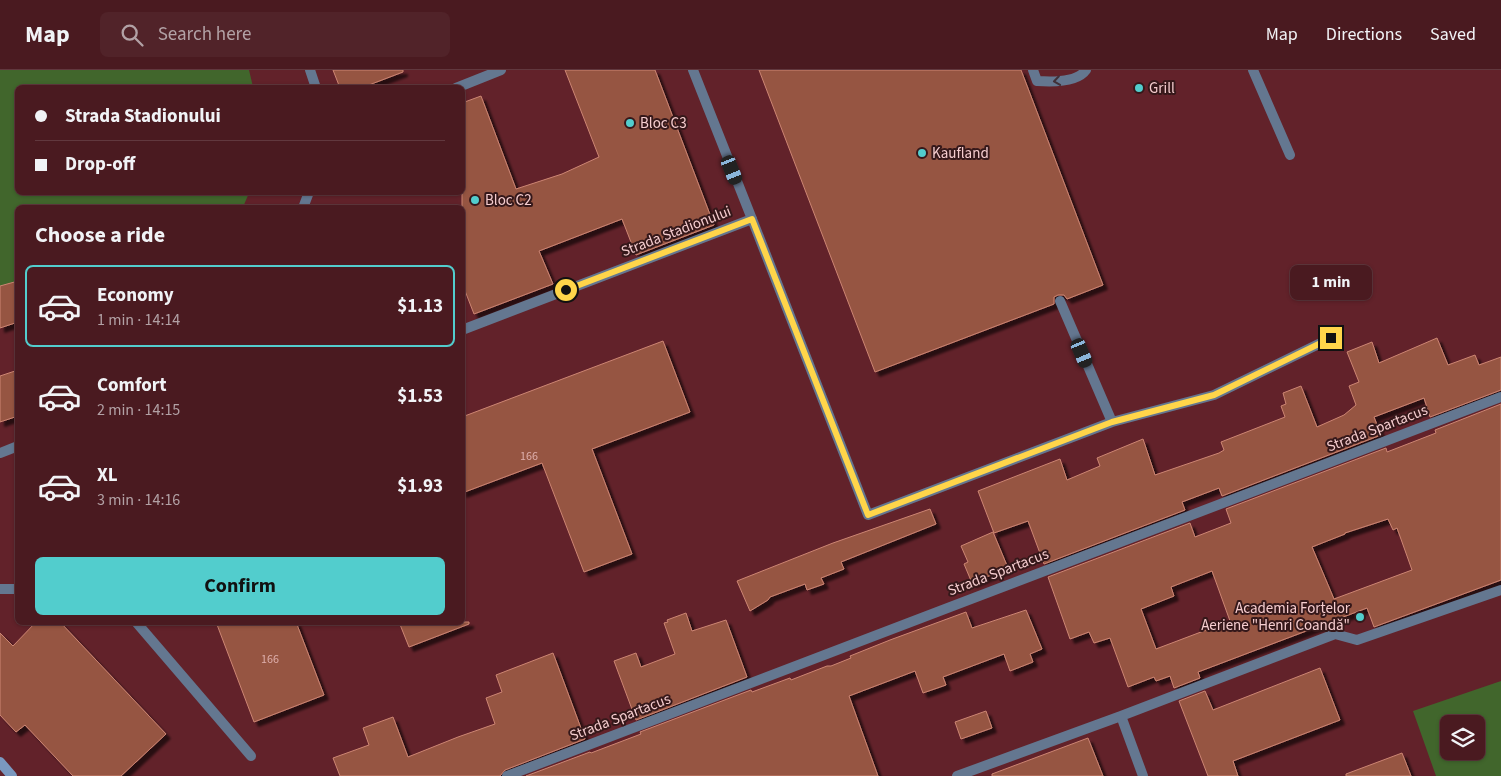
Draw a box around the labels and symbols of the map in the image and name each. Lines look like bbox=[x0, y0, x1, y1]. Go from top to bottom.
one-way arrow bbox=[1053, 75, 1061, 86]
place label: Grill bbox=[1149, 78, 1175, 99]
marker: Grill bbox=[1133, 82, 1145, 94]
place label: Bloc C3 bbox=[640, 113, 687, 134]
marker: Bloc C3 bbox=[624, 117, 636, 129]
place label: Kaufland bbox=[932, 143, 989, 164]
marker: Kaufland bbox=[916, 147, 928, 159]
car bbox=[719, 153, 744, 187]
place label: Bloc C2 bbox=[485, 190, 532, 211]
marker: Bloc C2 bbox=[469, 194, 481, 206]
street label: Strada Stadionului bbox=[618, 201, 734, 262]
callout: 1 min bbox=[1290, 266, 1372, 300]
route start bbox=[555, 279, 577, 301]
route end bbox=[1320, 327, 1342, 349]
car bbox=[1069, 336, 1094, 370]
street label: Strada Spartacus bbox=[1324, 400, 1431, 457]
house number: 166 bbox=[520, 448, 538, 465]
street label: Strada Spartacus bbox=[945, 544, 1052, 601]
place label: Academia Forțelor Aeriene "Henri Coandă" bbox=[1201, 598, 1351, 636]
marker: Academia Forțelor Aeriene "Henri Coandă" bbox=[1354, 611, 1366, 623]
house number: 166 bbox=[261, 651, 279, 668]
street label: Strada Spartacus bbox=[567, 689, 674, 746]

